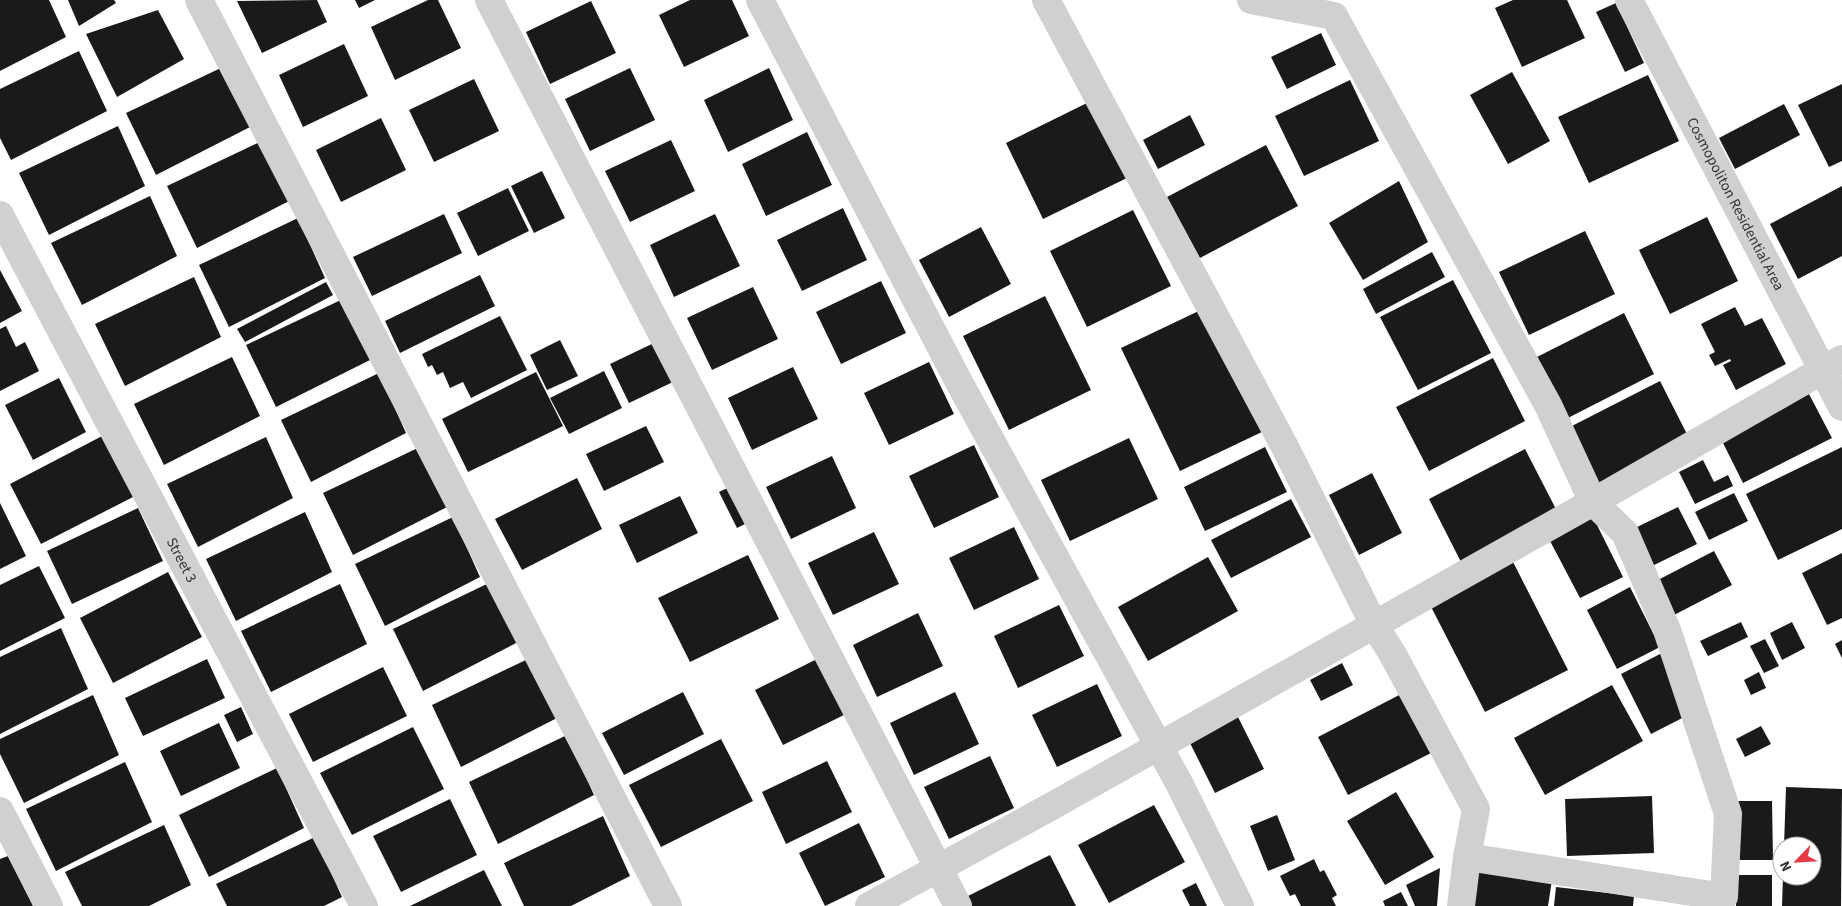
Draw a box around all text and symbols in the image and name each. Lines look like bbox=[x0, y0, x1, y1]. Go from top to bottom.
street label: Cosmopoliton Residential Area bbox=[1682, 113, 1790, 294]
street label: Street 3 bbox=[161, 534, 202, 586]
north arrow bbox=[1772, 836, 1822, 886]
text: N bbox=[1775, 858, 1797, 875]

